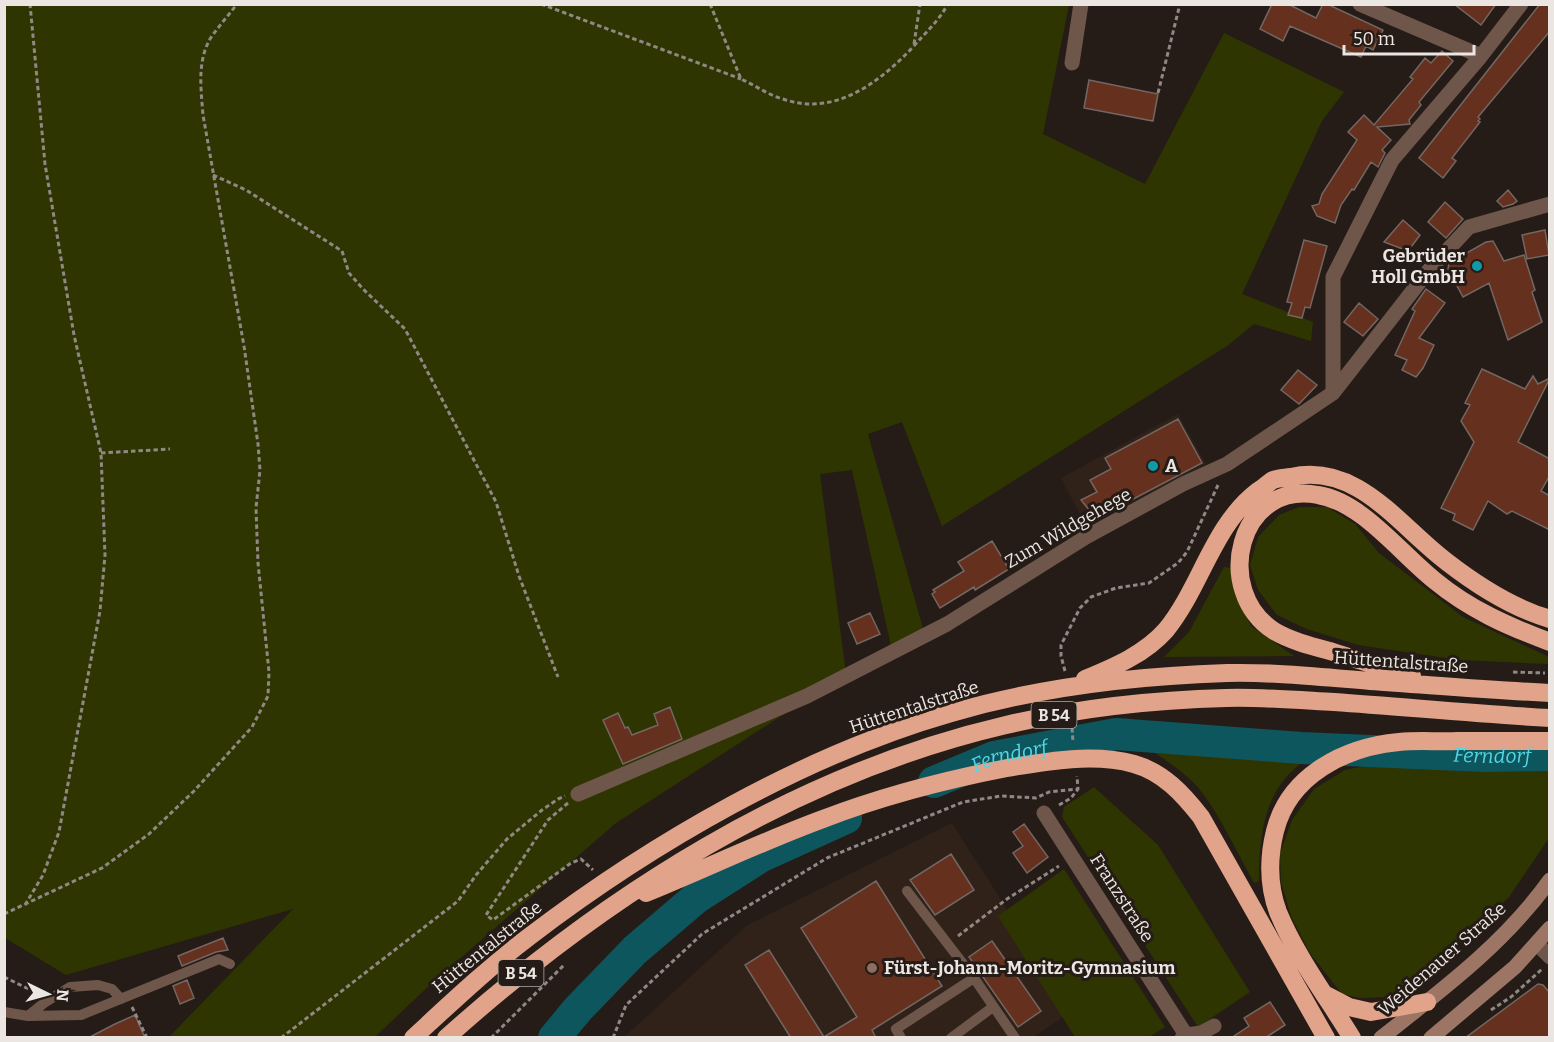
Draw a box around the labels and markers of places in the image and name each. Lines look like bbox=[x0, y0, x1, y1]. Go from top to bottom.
place label: Gebrüder Holl GmbH bbox=[1371, 245, 1466, 288]
marker: Gebrüder Holl GmbH bbox=[1470, 259, 1484, 273]
place label: A bbox=[1165, 455, 1178, 477]
marker: A bbox=[1146, 459, 1160, 473]
place label: Fürst-Johann-Moritz-Gymnasium bbox=[884, 957, 1176, 979]
marker: Fürst-Johann-Moritz-Gymnasium bbox=[865, 961, 879, 975]

